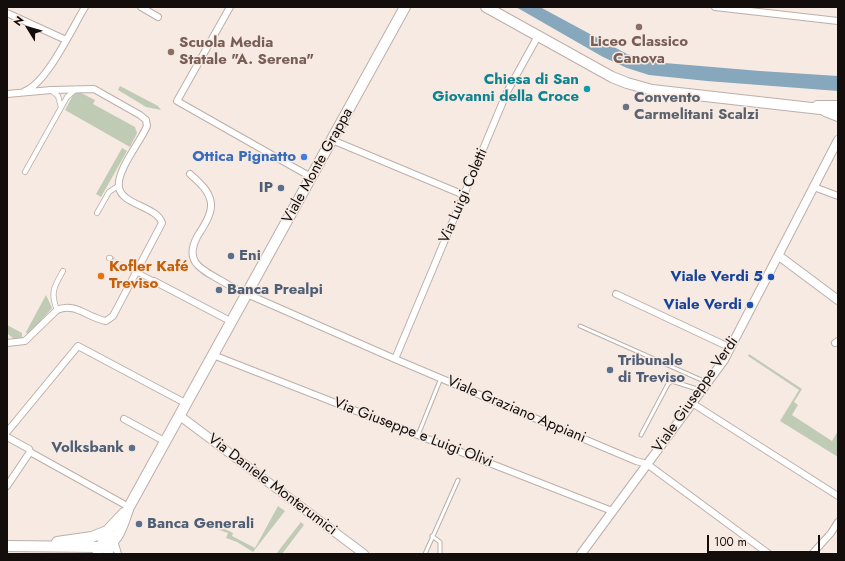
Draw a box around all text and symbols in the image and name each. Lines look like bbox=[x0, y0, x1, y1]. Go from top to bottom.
north arrow bbox=[8, 8, 48, 48]
text: N bbox=[9, 12, 27, 29]
marker: Liceo Classico Canova bbox=[634, 22, 644, 32]
place label: Liceo Classico Canova bbox=[590, 33, 688, 68]
place label: Scuola Media Statale "A. Serena" bbox=[179, 34, 314, 69]
marker: Scuola Media Statale "A. Serena" bbox=[166, 47, 176, 57]
place label: Chiesa di San Giovanni della Croce bbox=[432, 71, 579, 106]
marker: Chiesa di San Giovanni della Croce bbox=[582, 84, 592, 94]
place label: Convento Carmelitani Scalzi bbox=[634, 89, 759, 124]
marker: Convento Carmelitani Scalzi bbox=[621, 102, 631, 112]
street label: Viale Monte Grappa bbox=[279, 105, 357, 227]
street label: Via Luigi Coletti bbox=[436, 146, 492, 246]
place label: Ottica Pignatto bbox=[192, 148, 296, 166]
marker: Ottica Pignatto bbox=[299, 152, 309, 162]
place label: IP bbox=[259, 179, 273, 197]
marker: IP bbox=[276, 183, 286, 193]
place label: Eni bbox=[239, 247, 261, 265]
marker: Eni bbox=[226, 251, 236, 261]
place label: Kofler Kafé Treviso bbox=[109, 258, 189, 293]
place label: Viale Verdi 5 bbox=[670, 268, 763, 286]
marker: Kofler Kafé Treviso bbox=[96, 271, 106, 281]
marker: Viale Verdi 5 bbox=[766, 272, 776, 282]
place label: Banca Prealpi bbox=[227, 281, 323, 299]
marker: Banca Prealpi bbox=[214, 285, 224, 295]
place label: Viale Verdi bbox=[664, 296, 742, 314]
marker: Viale Verdi bbox=[745, 300, 755, 310]
street label: Viale Giuseppe Verdi bbox=[649, 334, 743, 456]
place label: Tribunale di Treviso bbox=[618, 352, 685, 387]
marker: Tribunale di Treviso bbox=[605, 365, 615, 375]
street label: Viale Graziano Appiani bbox=[444, 373, 588, 447]
street label: Via Giuseppe e Luigi Olivi bbox=[331, 394, 495, 472]
street label: Via Daniele Monterumici bbox=[204, 430, 340, 540]
place label: Volksbank bbox=[51, 439, 124, 457]
marker: Volksbank bbox=[127, 443, 137, 453]
place label: Banca Generali bbox=[147, 515, 254, 533]
marker: Banca Generali bbox=[134, 519, 144, 529]
scale bar bbox=[709, 527, 822, 553]
text: 100 m bbox=[714, 533, 747, 551]

